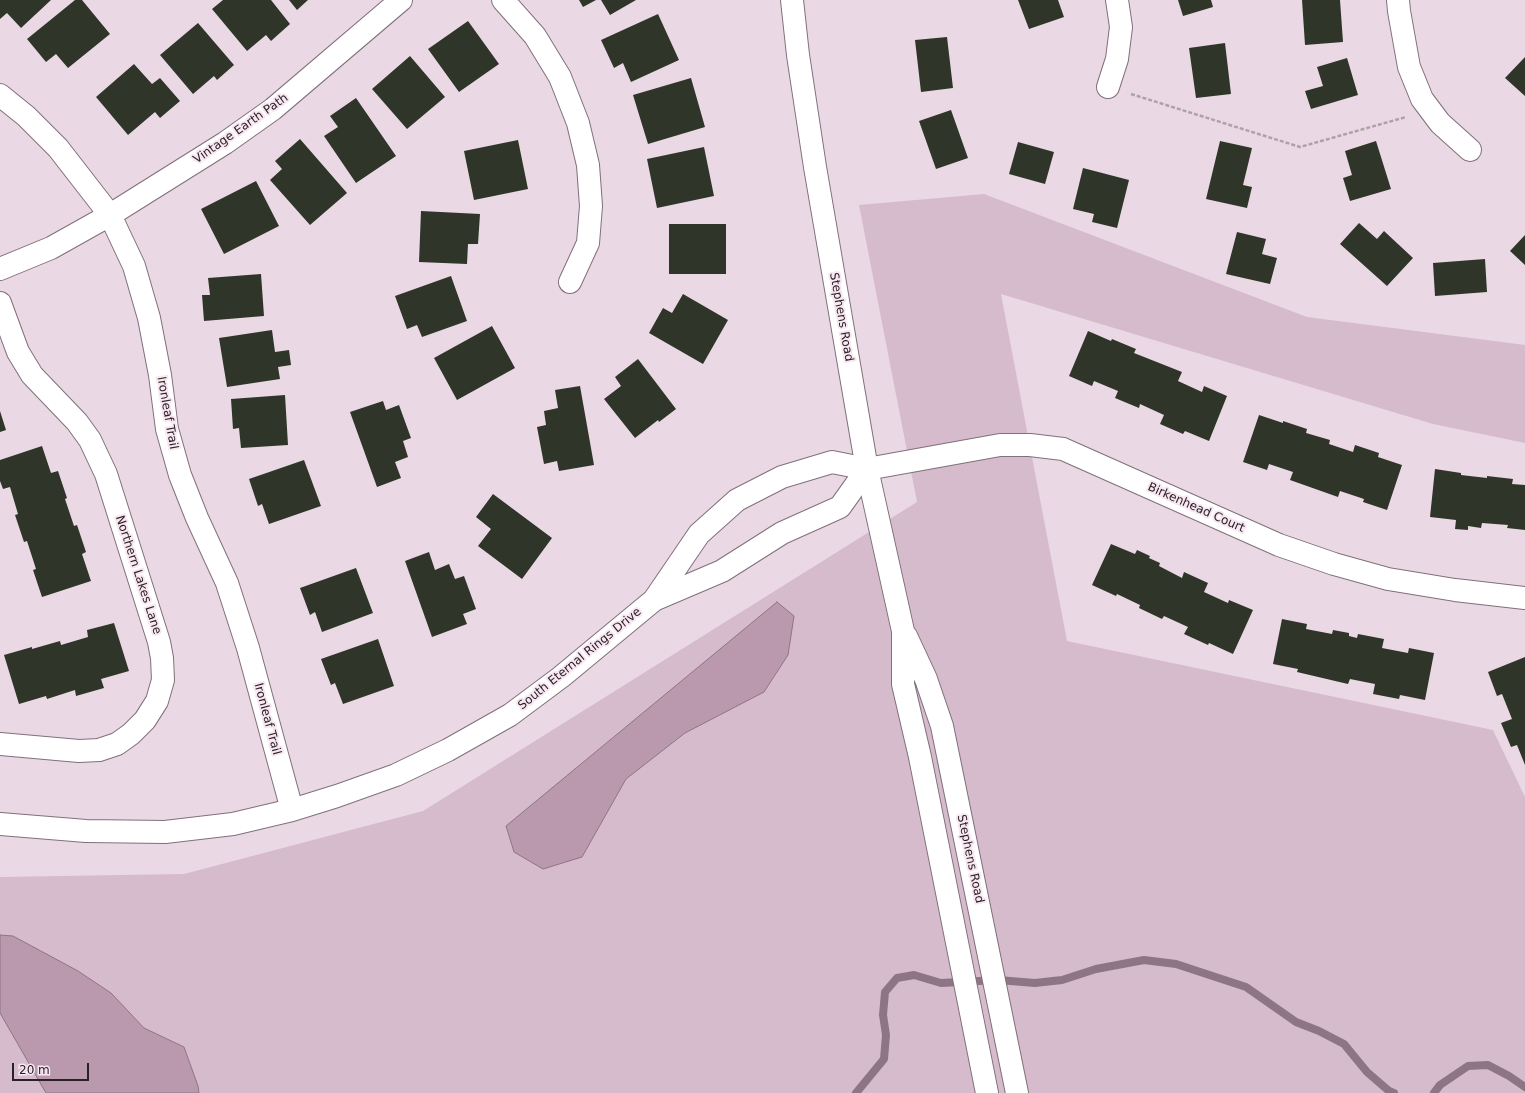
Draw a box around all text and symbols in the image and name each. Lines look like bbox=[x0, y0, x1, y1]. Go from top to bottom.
street label: Vintage Earth Path bbox=[191, 91, 291, 167]
street label: Stephens Road bbox=[826, 271, 856, 363]
street label: Ironleaf Trail bbox=[154, 375, 180, 451]
street label: Birkenhead Court bbox=[1145, 480, 1247, 536]
street label: Northern Lakes Lane bbox=[112, 514, 164, 636]
street label: South Eternal Rings Drive bbox=[516, 605, 644, 713]
street label: Ironleaf Trail bbox=[250, 682, 284, 756]
street label: Stephens Road bbox=[954, 813, 986, 905]
scale bar bbox=[14, 1055, 91, 1081]
text: 20 m bbox=[19, 1063, 50, 1077]

